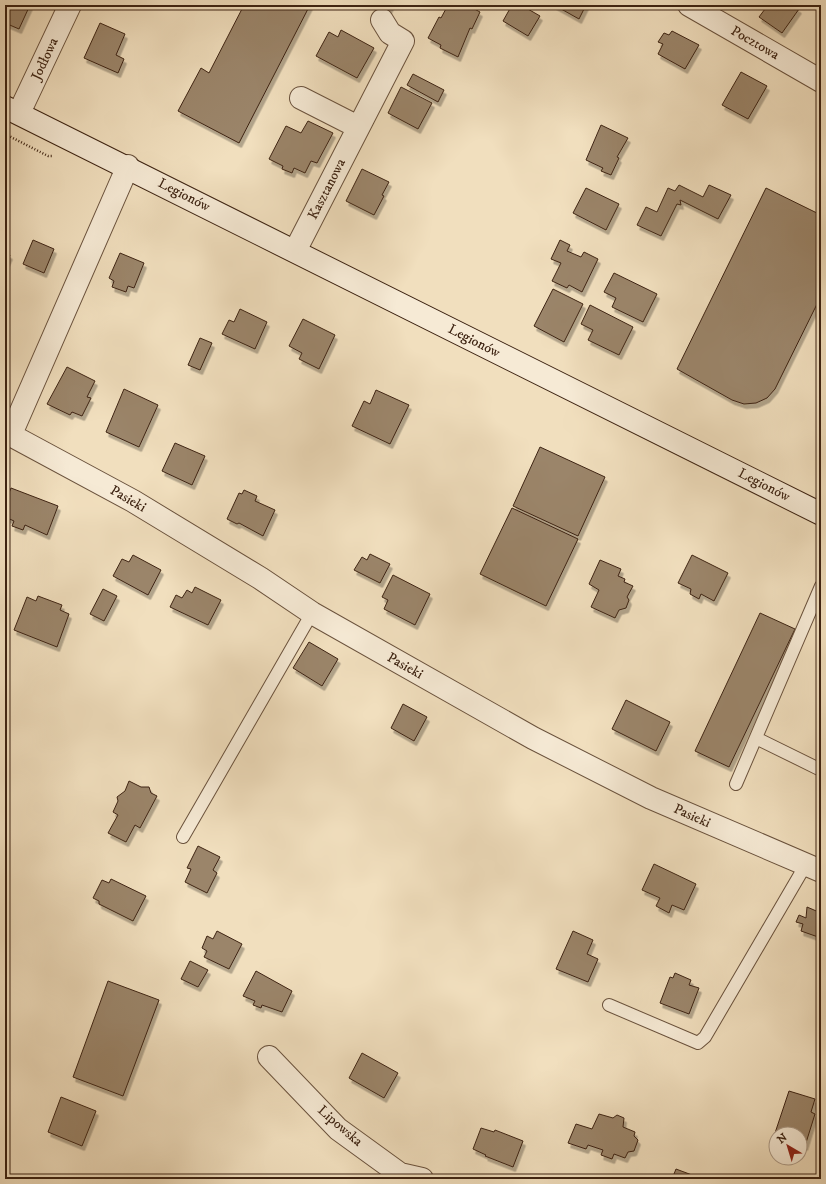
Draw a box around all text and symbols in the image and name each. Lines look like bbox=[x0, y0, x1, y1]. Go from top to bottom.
street label: Pocztowa bbox=[728, 22, 782, 64]
street label: Jodłowa bbox=[26, 35, 63, 85]
street label: Kasztanowa bbox=[304, 156, 350, 222]
street label: Legionów bbox=[155, 174, 213, 216]
street label: Legionów bbox=[445, 320, 503, 362]
street label: Legionów bbox=[735, 464, 793, 506]
street label: Pasieki bbox=[107, 482, 150, 517]
street label: Pasieki bbox=[384, 649, 427, 683]
street label: Pasieki bbox=[671, 800, 714, 832]
street label: Lipowska bbox=[314, 1101, 366, 1151]
north arrow bbox=[768, 1126, 808, 1166]
text: N bbox=[775, 1131, 790, 1147]

